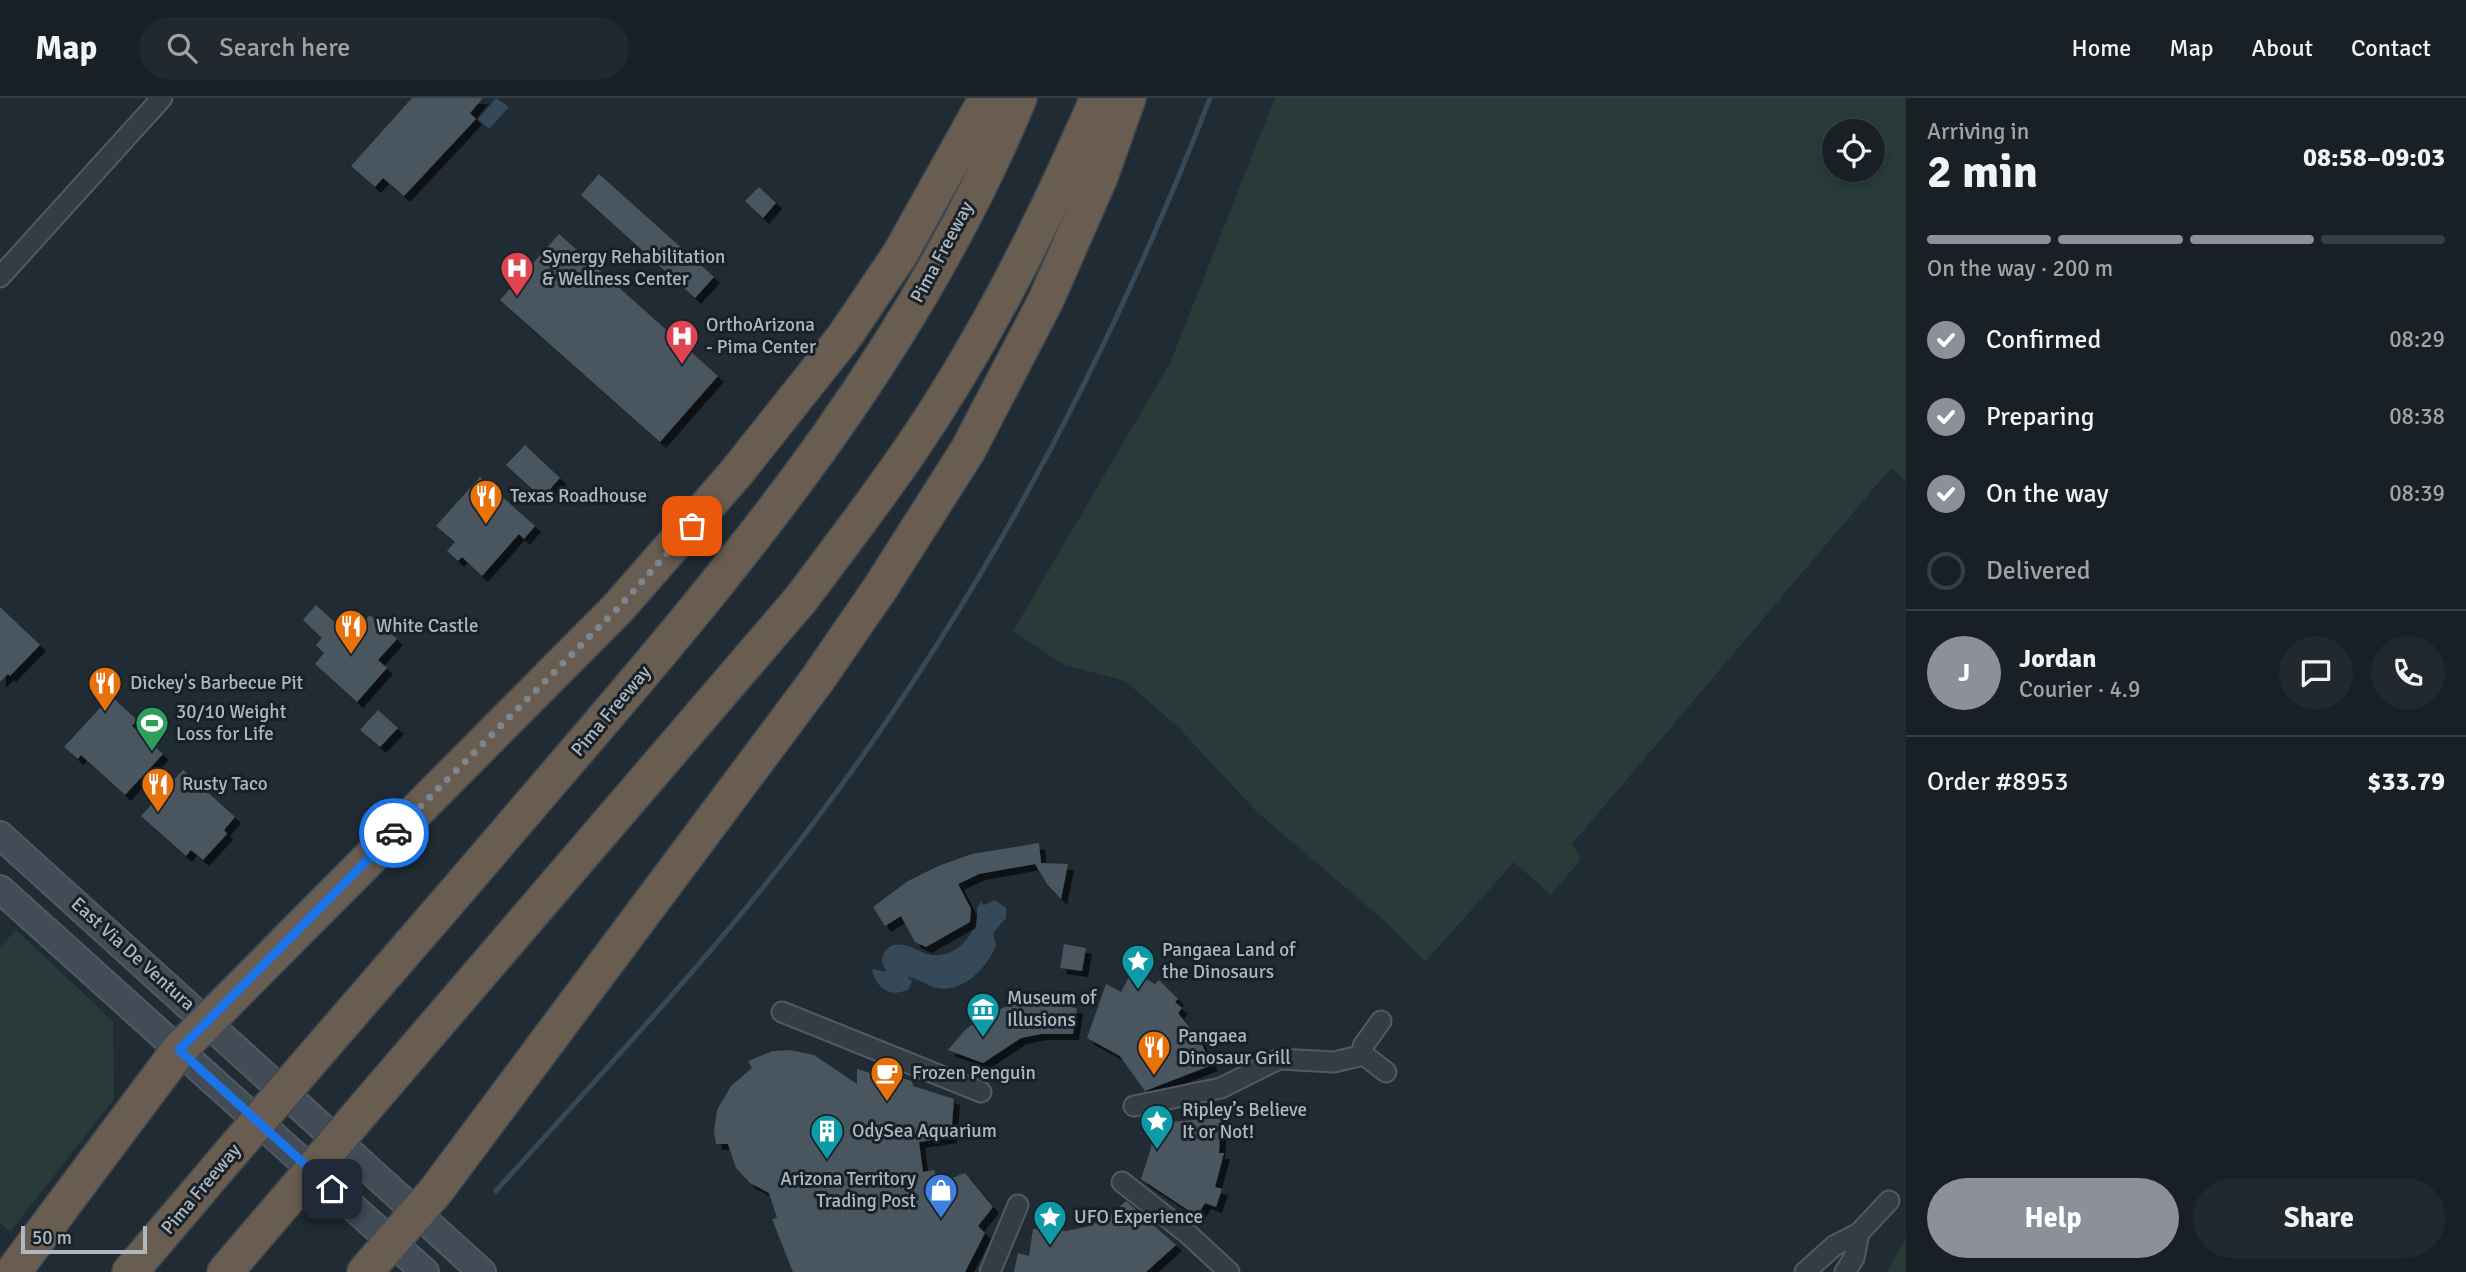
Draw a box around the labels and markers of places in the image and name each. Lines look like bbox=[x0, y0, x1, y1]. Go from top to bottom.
place label: Synergy Rehabilitation & Wellness Center bbox=[542, 245, 725, 291]
hospital icon: Synergy Rehabilitation & Wellness Center bbox=[498, 249, 536, 298]
place label: OrthoArizona - Pima Center bbox=[706, 313, 816, 359]
hospital icon: OrthoArizona - Pima Center bbox=[663, 317, 701, 366]
restaurant icon: Texas Roadhouse bbox=[467, 477, 505, 526]
place label: Texas Roadhouse bbox=[510, 484, 647, 508]
pin bbox=[662, 496, 722, 556]
restaurant icon: White Castle bbox=[332, 607, 370, 656]
place label: White Castle bbox=[376, 614, 479, 638]
restaurant icon: Dickey's Barbecue Pit bbox=[86, 664, 124, 713]
place label: Dickey's Barbecue Pit bbox=[130, 671, 304, 695]
place label: 30/10 Weight Loss for Life bbox=[176, 700, 287, 746]
sports icon: 30/10 Weight Loss for Life bbox=[133, 704, 171, 753]
restaurant icon: Rusty Taco bbox=[139, 765, 177, 814]
place label: Rusty Taco bbox=[182, 772, 268, 796]
place label: Pangaea Land of the Dinosaurs bbox=[1162, 938, 1297, 984]
place icon: Pangaea Land of the Dinosaurs bbox=[1119, 942, 1157, 991]
place label: Museum of Illusions bbox=[1007, 986, 1098, 1032]
museum icon: Museum of Illusions bbox=[964, 990, 1002, 1039]
place label: Pangaea Dinosaur Grill bbox=[1178, 1024, 1291, 1070]
restaurant icon: Pangaea Dinosaur Grill bbox=[1135, 1028, 1173, 1077]
cafe icon: Frozen Penguin bbox=[868, 1054, 906, 1103]
place label: Frozen Penguin bbox=[912, 1061, 1036, 1085]
place label: Ripley’s Believe It or Not! bbox=[1182, 1098, 1307, 1144]
place icon: Ripley’s Believe It or Not! bbox=[1138, 1102, 1176, 1151]
building icon: OdySea Aquarium bbox=[808, 1112, 846, 1161]
place label: OdySea Aquarium bbox=[852, 1119, 997, 1143]
pin bbox=[302, 1159, 362, 1219]
place label: Arizona Territory Trading Post bbox=[780, 1167, 916, 1213]
shop icon: Arizona Territory Trading Post bbox=[922, 1171, 960, 1220]
place icon: UFO Experience bbox=[1031, 1198, 1069, 1247]
place label: UFO Experience bbox=[1074, 1205, 1203, 1229]

